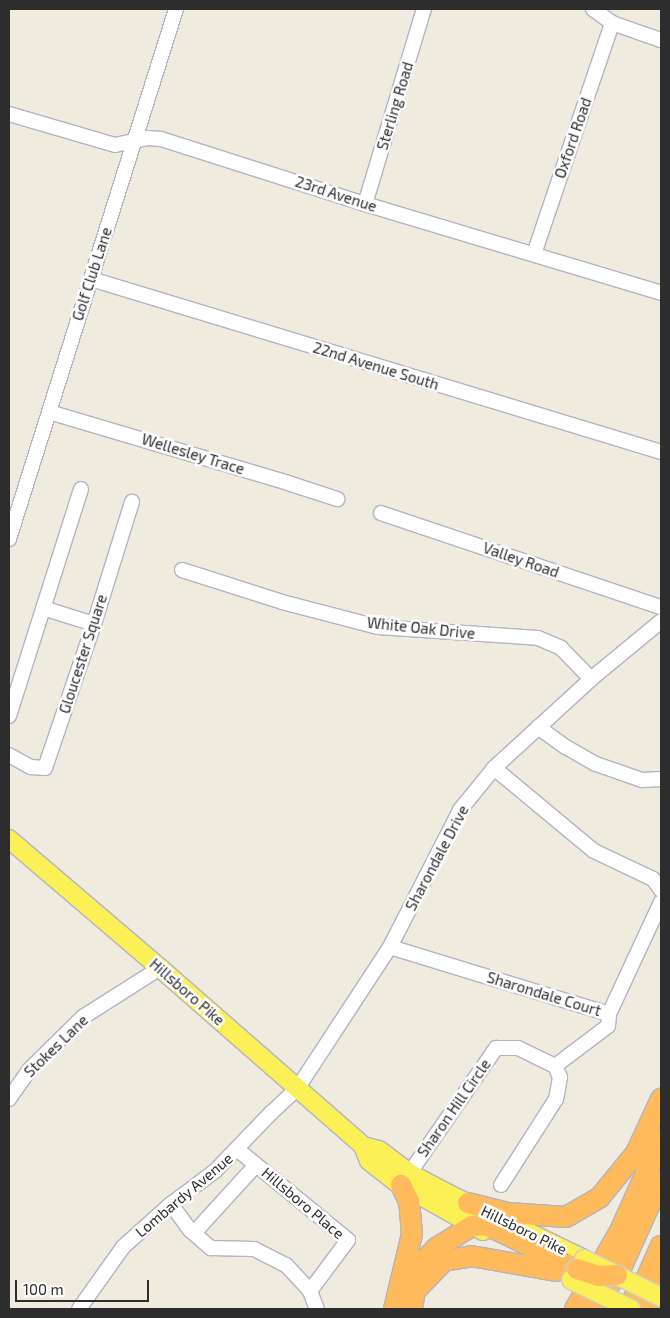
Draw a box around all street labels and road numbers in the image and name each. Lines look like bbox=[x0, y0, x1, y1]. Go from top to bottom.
street label: Sterling Road bbox=[373, 60, 417, 152]
street label: Oxford Road bbox=[551, 95, 595, 181]
street label: 23rd Avenue bbox=[293, 172, 379, 216]
street label: Golf Club Lane bbox=[68, 225, 116, 323]
street label: 22nd Avenue South bbox=[311, 338, 441, 394]
street label: Wellesley Trace bbox=[139, 430, 247, 478]
street label: Valley Road bbox=[480, 539, 562, 581]
street label: Gloucester Square bbox=[55, 592, 111, 716]
street label: White Oak Drive bbox=[366, 613, 476, 643]
street label: Sharondale Drive bbox=[402, 802, 472, 914]
street label: Hillsboro Pike bbox=[146, 955, 228, 1029]
street label: Sharondale Court bbox=[485, 968, 603, 1020]
street label: Stokes Lane bbox=[20, 1011, 92, 1081]
street label: Sharon Hill Circle bbox=[413, 1055, 495, 1161]
street label: Lombardy Avenue bbox=[131, 1149, 237, 1241]
street label: Hillsboro Place bbox=[258, 1163, 348, 1243]
street label: Hillsboro Pike bbox=[478, 1202, 570, 1258]

